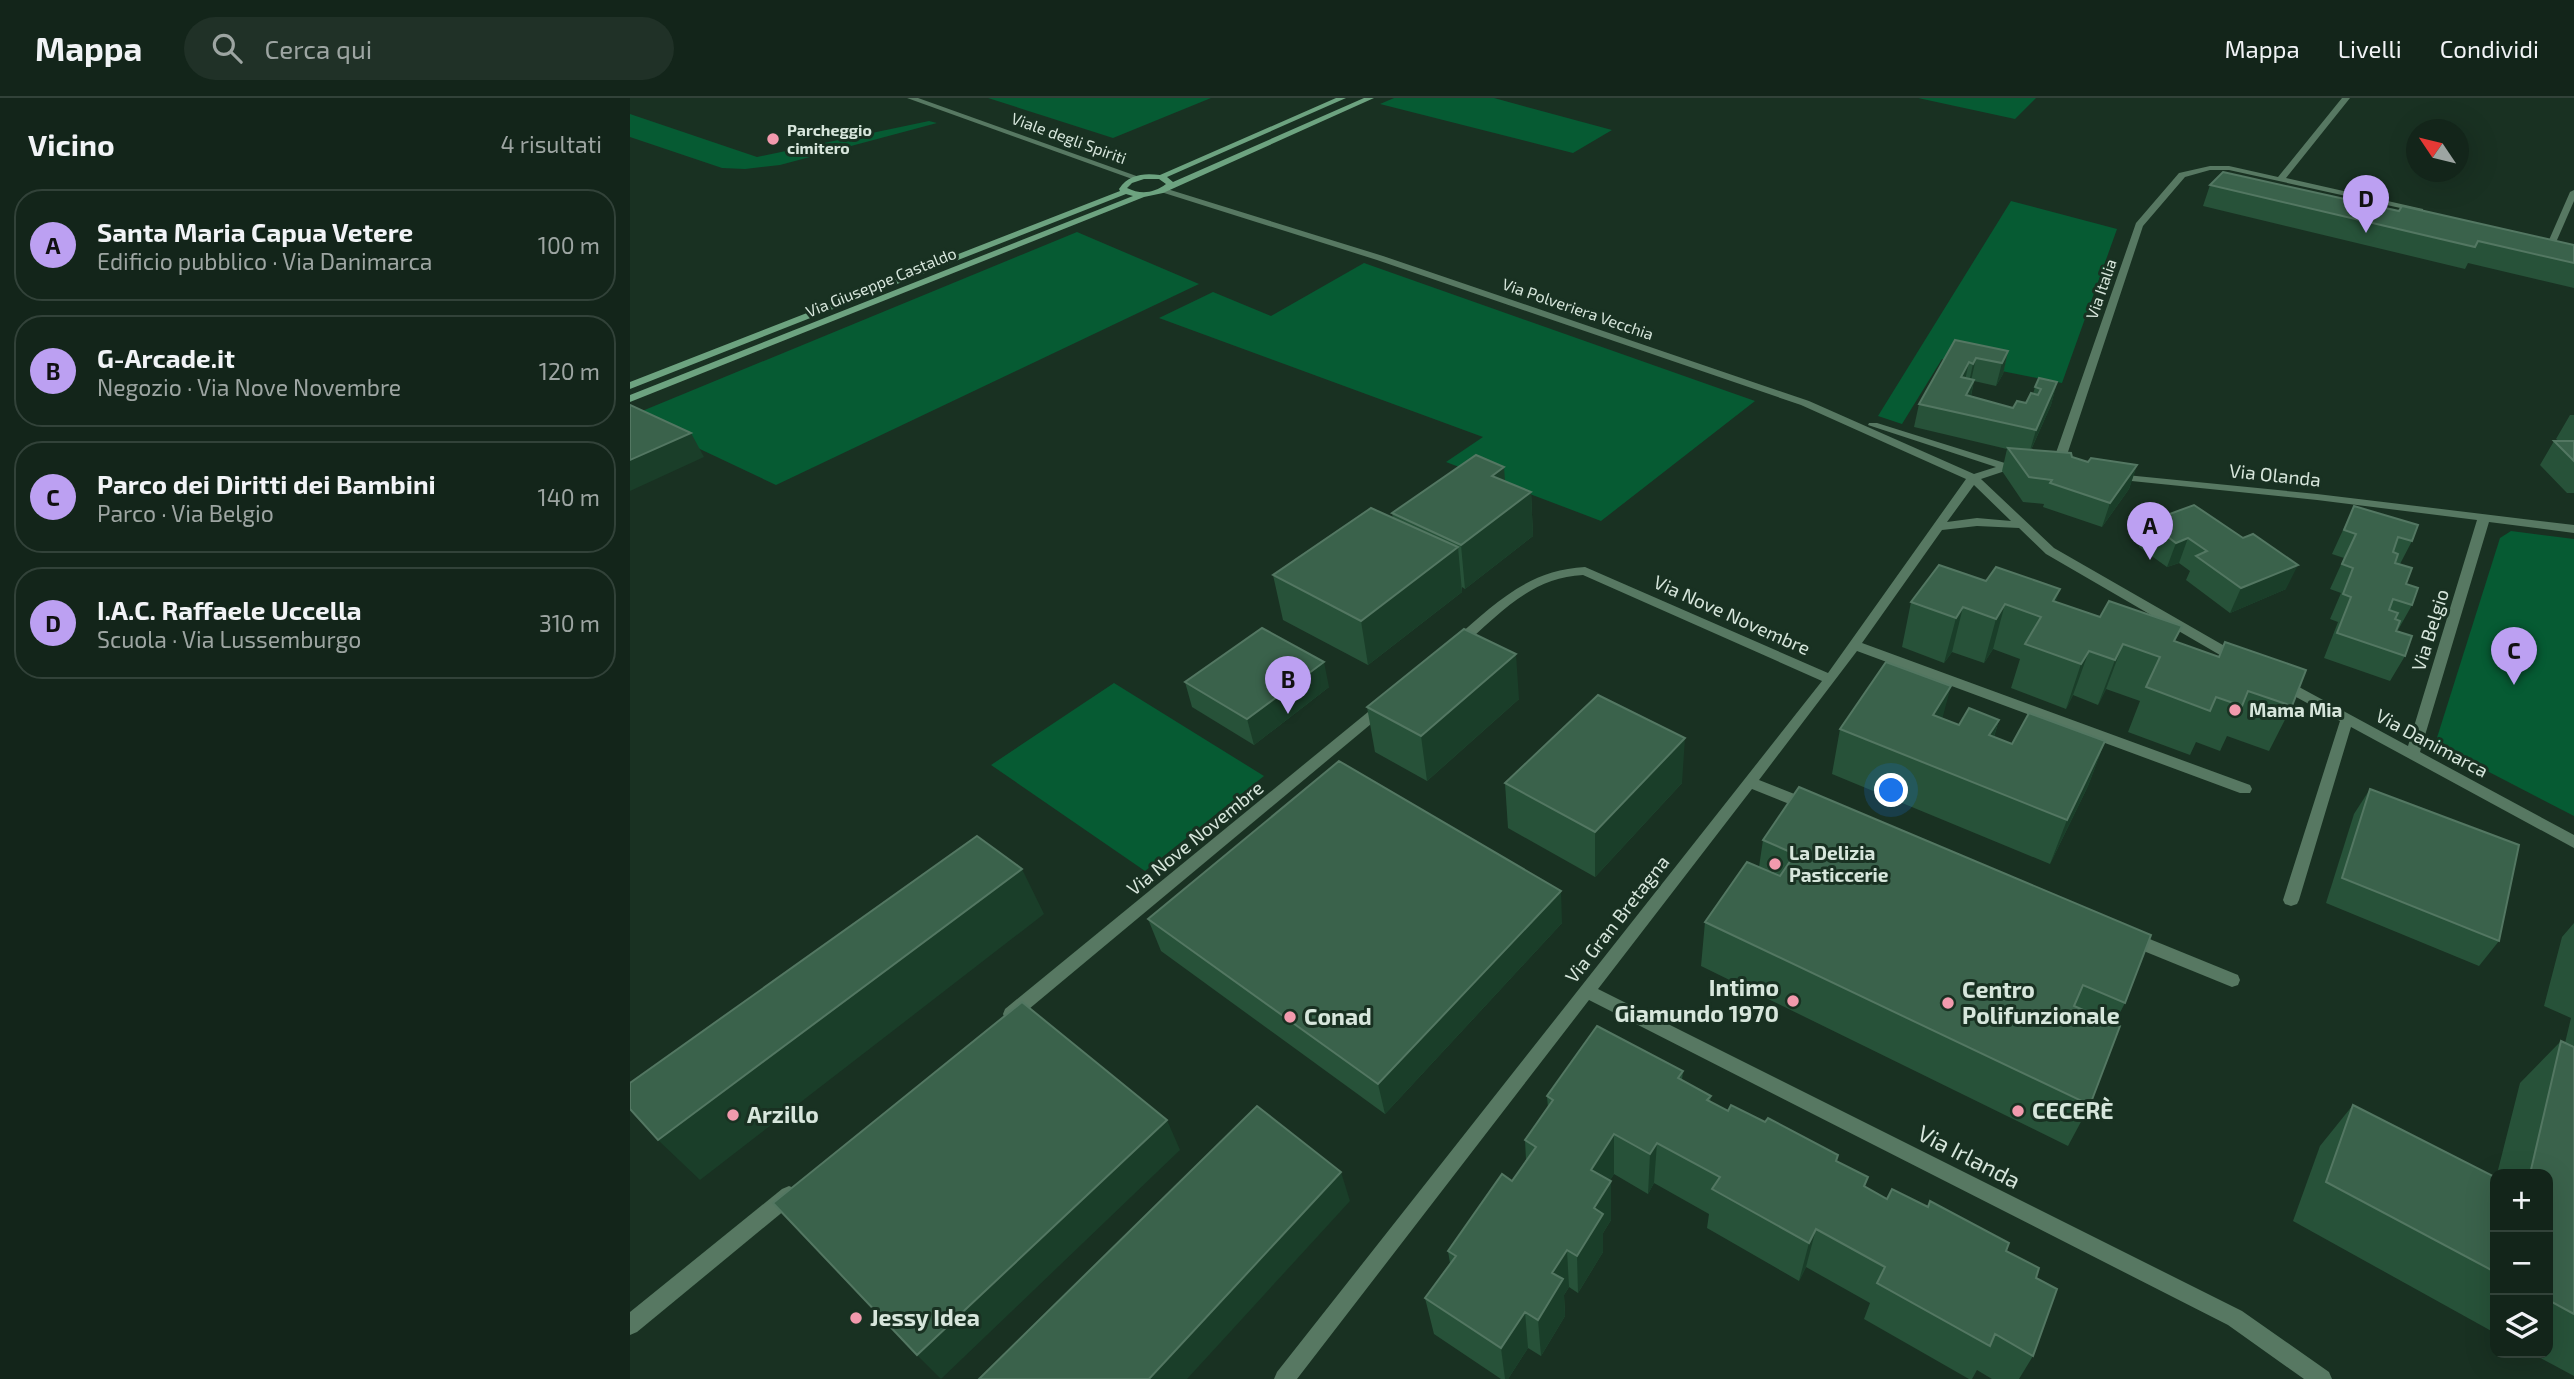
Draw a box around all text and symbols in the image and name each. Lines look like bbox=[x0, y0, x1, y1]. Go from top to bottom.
search box bbox=[184, 17, 674, 80]
text: Mappa bbox=[35, 28, 142, 68]
icon: search bbox=[208, 29, 246, 67]
text: Cerca qui bbox=[264, 33, 372, 64]
text: Mappa bbox=[2224, 34, 2300, 63]
text: Livelli bbox=[2338, 34, 2402, 63]
text: Condividi bbox=[2440, 34, 2539, 63]
street label: Viale degli Spiriti bbox=[1009, 108, 1129, 167]
north arrow bbox=[2406, 119, 2469, 182]
place label: Parcheggio cimitero bbox=[787, 120, 872, 157]
text: Vicino bbox=[28, 126, 115, 162]
text: 4 risultati bbox=[500, 130, 602, 158]
marker: Parcheggio cimitero bbox=[765, 131, 781, 147]
pin: D bbox=[2343, 175, 2389, 233]
text: Santa Maria Capua Vetere bbox=[97, 216, 413, 247]
text: A bbox=[45, 231, 61, 259]
text: 100 m bbox=[538, 231, 600, 259]
street label: Via Giuseppe Castaldo bbox=[803, 243, 959, 320]
text: Edificio pubblico · Via Danimarca bbox=[97, 247, 432, 275]
street label: Via Italia bbox=[2081, 256, 2120, 322]
street label: Via Polveriera Vecchia bbox=[1500, 274, 1656, 343]
text: G-Arcade.it bbox=[97, 342, 235, 373]
text: B bbox=[46, 357, 60, 385]
text: 120 m bbox=[539, 357, 600, 385]
text: Negozio · Via Nove Novembre bbox=[97, 373, 401, 401]
street label: Via Olanda bbox=[2228, 458, 2322, 491]
text: Parco dei Diritti dei Bambini bbox=[97, 468, 436, 499]
text: C bbox=[46, 483, 60, 511]
text: 140 m bbox=[538, 483, 600, 511]
text: Parco · Via Belgio bbox=[97, 499, 274, 527]
pin: A bbox=[2127, 502, 2173, 560]
street label: Via Nove Novembre bbox=[1650, 570, 1814, 659]
street label: Via Belgio bbox=[2406, 586, 2453, 674]
text: I.A.C. Raffaele Uccella bbox=[97, 594, 362, 625]
text: D bbox=[45, 609, 61, 637]
text: 310 m bbox=[539, 609, 600, 637]
text: Scuola · Via Lussemburgo bbox=[97, 625, 361, 653]
pin: C bbox=[2491, 627, 2537, 685]
pin: B bbox=[1265, 656, 1311, 714]
place label: Mama Mia bbox=[2249, 698, 2342, 721]
marker: Mama Mia bbox=[2227, 702, 2243, 718]
street label: Via Danimarca bbox=[2372, 703, 2492, 782]
your location bbox=[1874, 773, 1908, 807]
street label: Via Nove Novembre bbox=[1122, 776, 1267, 900]
place label: La Delizia Pasticcerie bbox=[1789, 841, 1889, 886]
street label: Via Gran Bretagna bbox=[1560, 850, 1673, 987]
marker: La Delizia Pasticcerie bbox=[1767, 856, 1783, 872]
place label: Intimo Giamundo 1970 bbox=[1614, 973, 1779, 1027]
place label: Centro Polifunzionale bbox=[1962, 975, 2120, 1029]
marker: Intimo Giamundo 1970 bbox=[1785, 993, 1801, 1009]
marker: Centro Polifunzionale bbox=[1940, 995, 1956, 1011]
place label: Conad bbox=[1304, 1002, 1372, 1030]
marker: Conad bbox=[1282, 1009, 1298, 1025]
place label: CECERÈ bbox=[2032, 1096, 2114, 1124]
place label: Arzillo bbox=[747, 1100, 819, 1128]
marker: CECERÈ bbox=[2010, 1103, 2026, 1119]
marker: Arzillo bbox=[725, 1107, 741, 1123]
street label: Via Irlanda bbox=[1913, 1118, 2025, 1194]
map controls bbox=[2490, 1169, 2553, 1358]
button: + bbox=[2490, 1169, 2553, 1232]
button: − bbox=[2490, 1232, 2553, 1295]
button: layers bbox=[2490, 1295, 2553, 1358]
place label: Jessy Idea bbox=[870, 1303, 980, 1331]
marker: Jessy Idea bbox=[848, 1310, 864, 1326]

